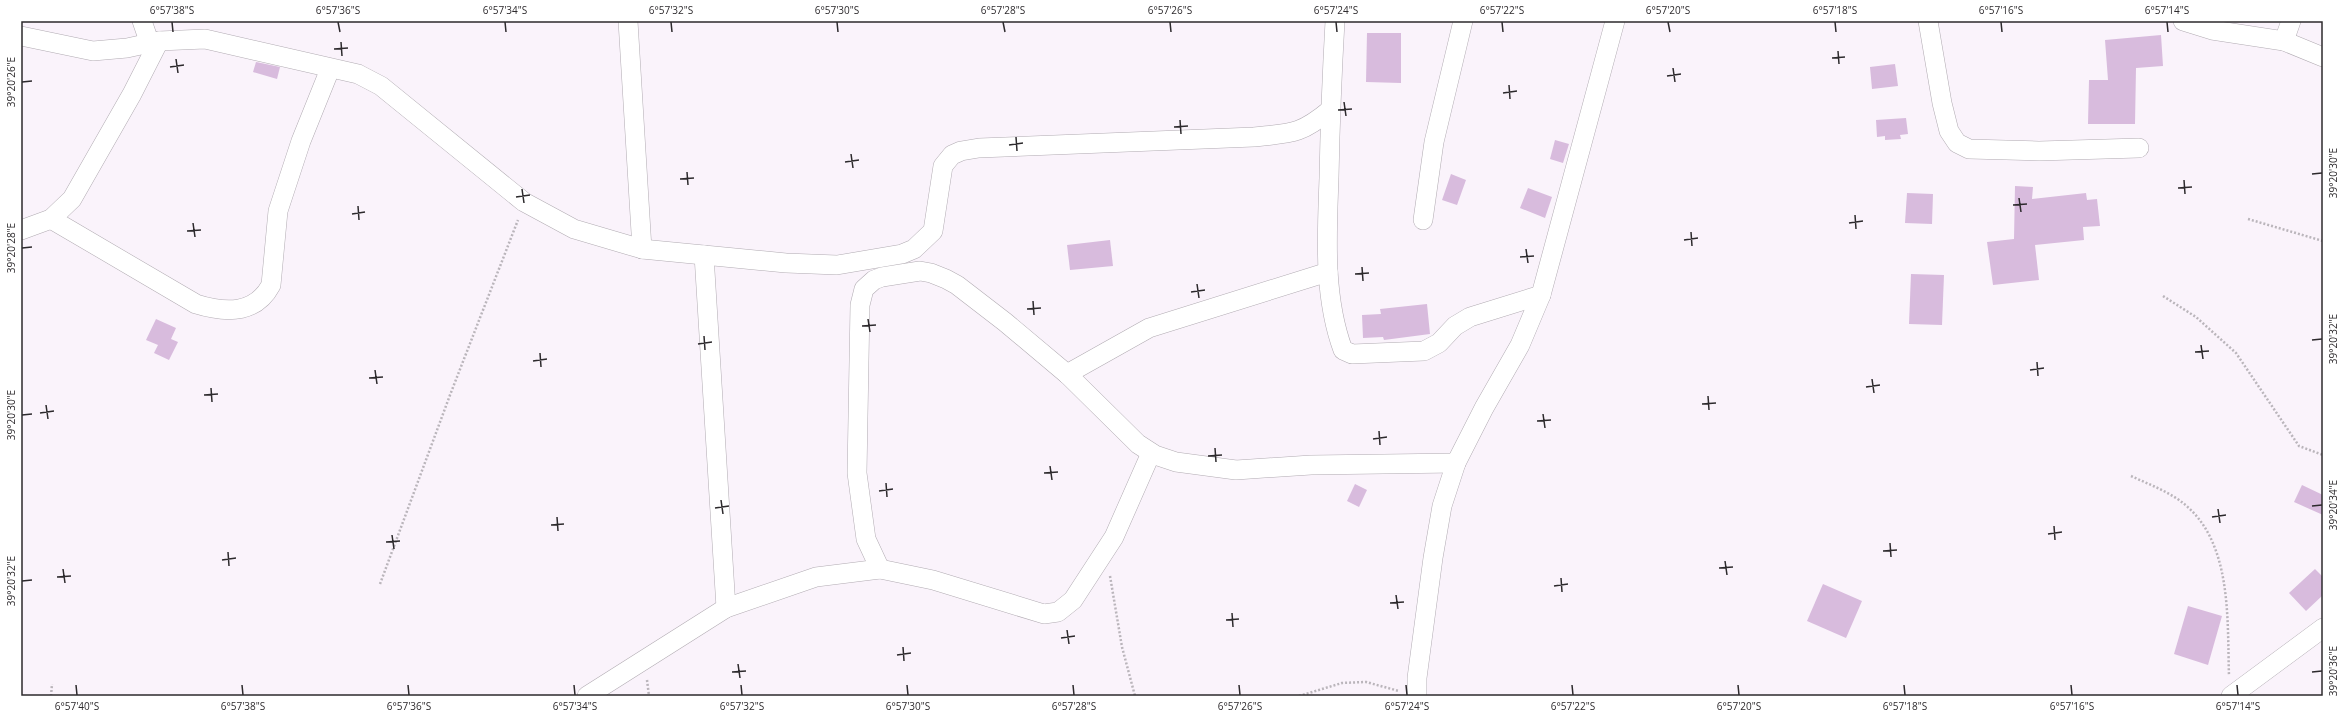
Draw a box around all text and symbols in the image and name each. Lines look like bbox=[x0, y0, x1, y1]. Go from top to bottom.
text: 6°57'38"S bbox=[150, 3, 194, 17]
text: 6°57'36"S bbox=[316, 3, 360, 17]
text: 6°57'34"S bbox=[483, 3, 527, 17]
text: 6°57'32"S bbox=[649, 3, 693, 17]
text: 6°57'30"S bbox=[815, 3, 859, 17]
text: 6°57'28"S bbox=[981, 3, 1025, 17]
text: 6°57'26"S bbox=[1148, 3, 1192, 17]
text: 6°57'24"S bbox=[1314, 3, 1358, 17]
text: 6°57'22"S bbox=[1480, 3, 1524, 17]
text: 6°57'20"S bbox=[1646, 3, 1690, 17]
text: 6°57'18"S bbox=[1813, 3, 1857, 17]
text: 6°57'16"S bbox=[1979, 3, 2023, 17]
text: 6°57'14"S bbox=[2145, 3, 2189, 17]
text: 39°20'26"E bbox=[4, 57, 18, 107]
text: 39°20'30"E bbox=[2326, 148, 2340, 198]
text: 39°20'28"E bbox=[4, 223, 18, 273]
text: 39°20'32"E bbox=[2326, 314, 2340, 364]
text: 39°20'30"E bbox=[4, 390, 18, 440]
text: 39°20'34"E bbox=[2326, 480, 2340, 530]
text: 39°20'32"E bbox=[4, 556, 18, 606]
text: 39°20'36"E bbox=[2326, 646, 2340, 696]
text: 6°57'40"S bbox=[55, 699, 99, 713]
text: 6°57'38"S bbox=[221, 699, 265, 713]
text: 6°57'36"S bbox=[387, 699, 431, 713]
text: 6°57'34"S bbox=[553, 699, 597, 713]
text: 6°57'32"S bbox=[720, 699, 764, 713]
text: 6°57'30"S bbox=[886, 699, 930, 713]
text: 6°57'28"S bbox=[1052, 699, 1096, 713]
text: 6°57'26"S bbox=[1218, 699, 1262, 713]
text: 6°57'24"S bbox=[1385, 699, 1429, 713]
text: 6°57'22"S bbox=[1551, 699, 1595, 713]
text: 6°57'20"S bbox=[1717, 699, 1761, 713]
text: 6°57'18"S bbox=[1883, 699, 1927, 713]
text: 6°57'16"S bbox=[2050, 699, 2094, 713]
text: 6°57'14"S bbox=[2216, 699, 2260, 713]

